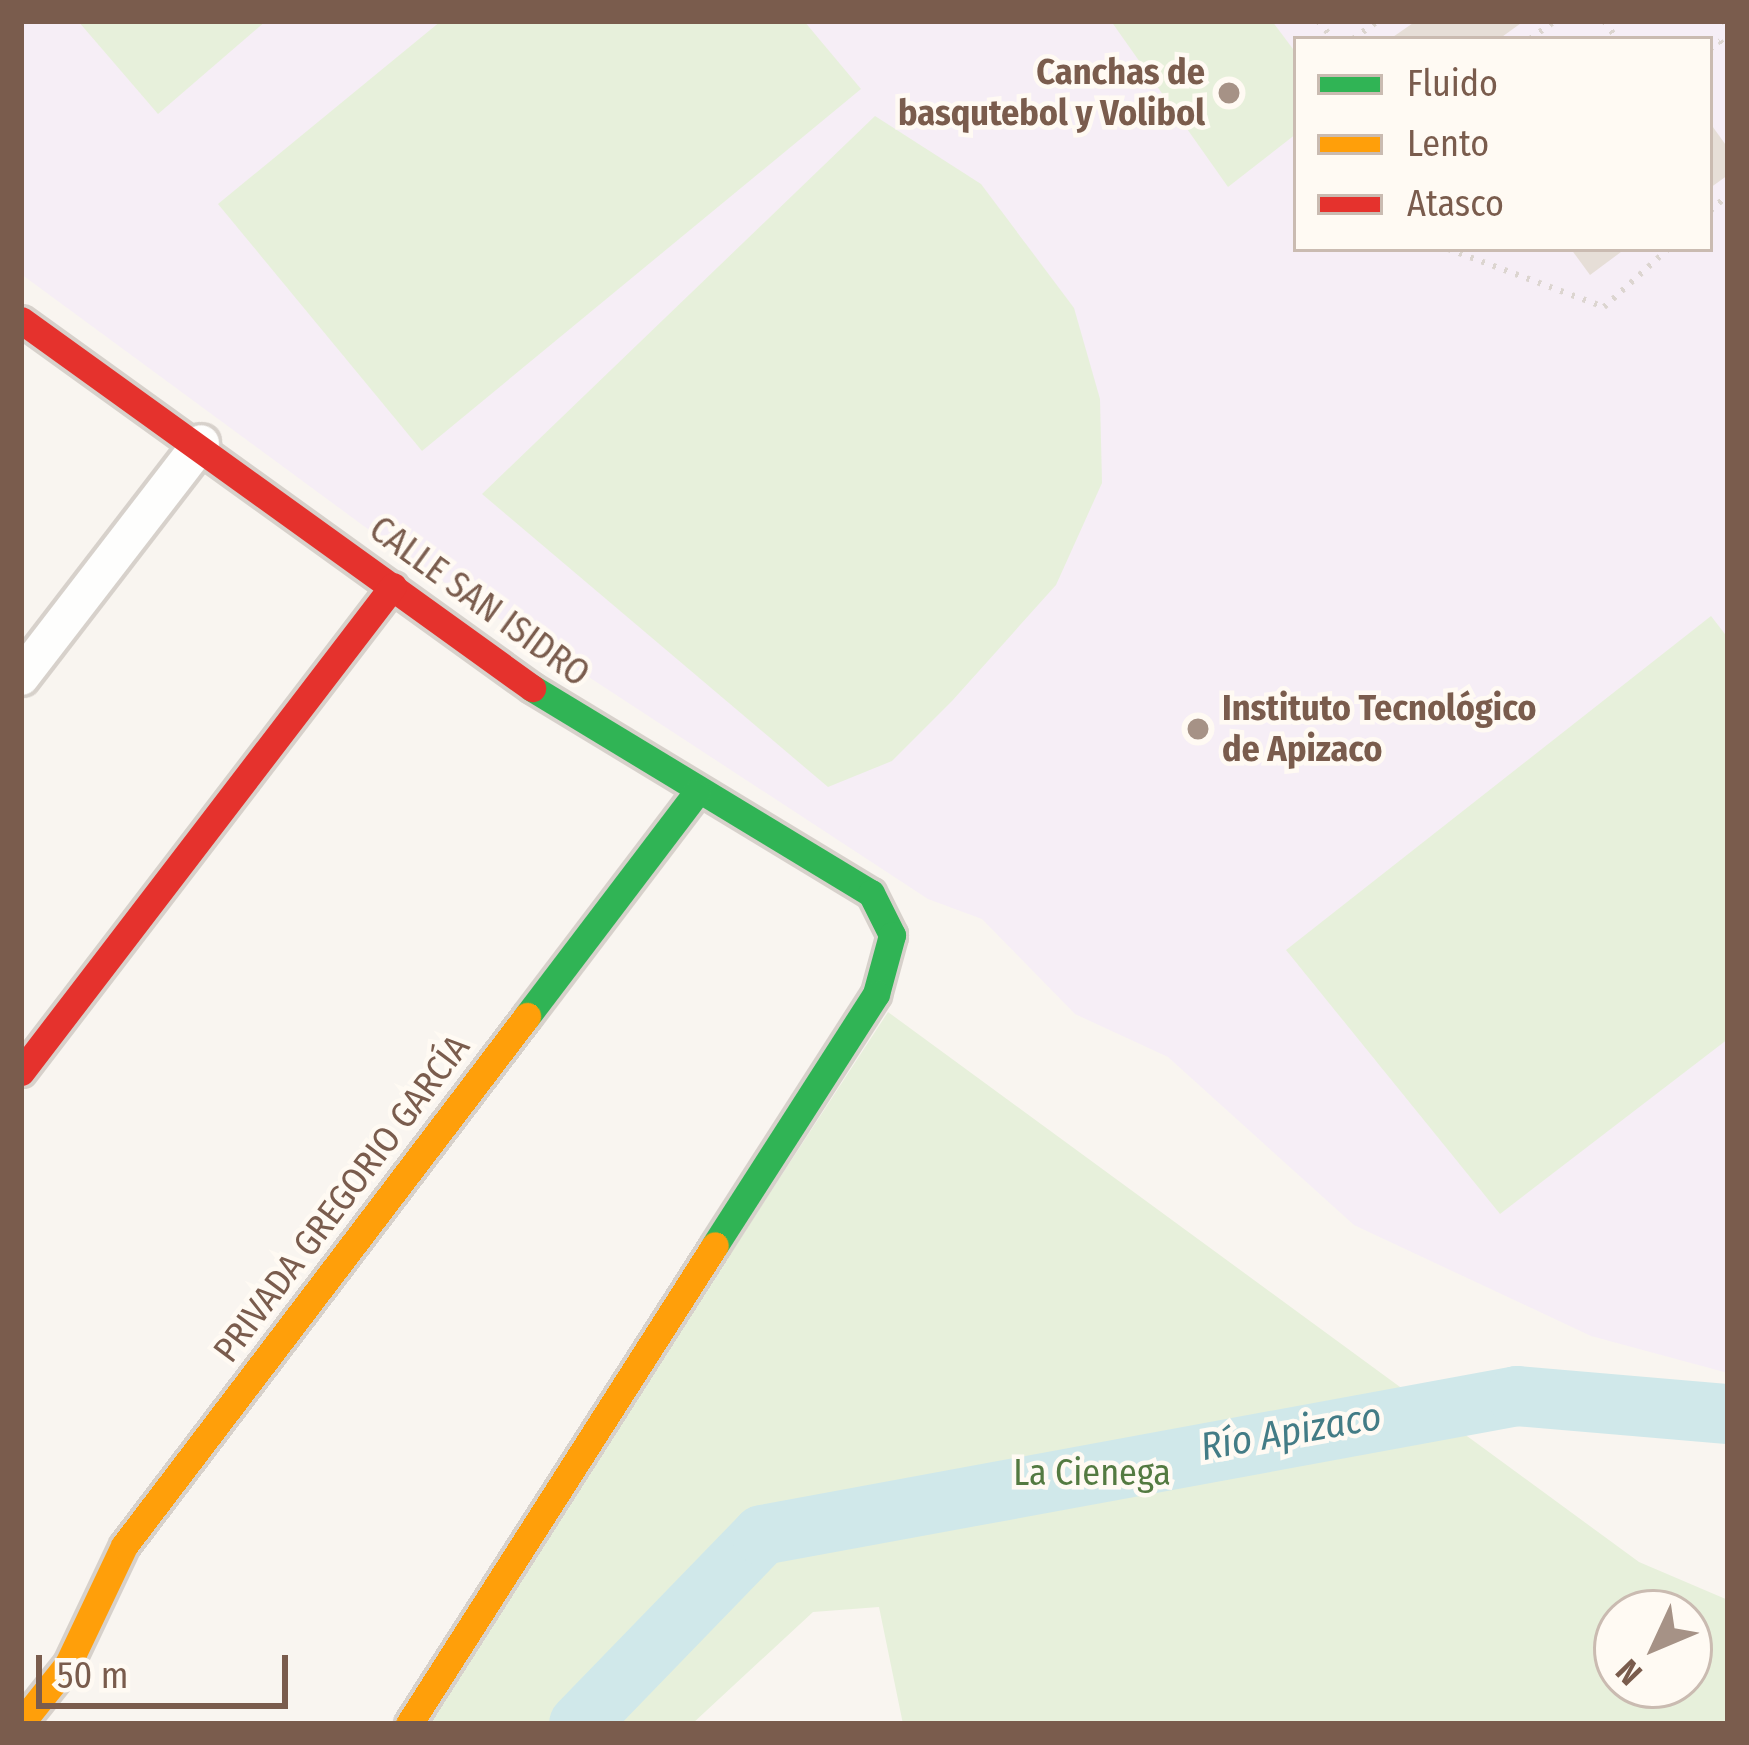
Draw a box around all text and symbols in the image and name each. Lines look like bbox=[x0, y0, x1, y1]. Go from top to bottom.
legend bbox=[1293, 36, 1713, 252]
place label: Canchas de basqutebol y Volibol bbox=[898, 50, 1205, 135]
text: Fluido bbox=[1407, 62, 1498, 106]
marker: Canchas de basqutebol y Volibol bbox=[1216, 80, 1242, 106]
text: Lento bbox=[1407, 122, 1489, 166]
text: Atasco bbox=[1407, 182, 1504, 226]
street label: CALLE SAN ISIDRO bbox=[361, 508, 597, 696]
place label: Instituto Tecnológico de Apizaco bbox=[1222, 686, 1536, 771]
marker: Instituto Tecnológico de Apizaco bbox=[1185, 716, 1211, 742]
street label: PRIVADA GREGORIO GARCÍA bbox=[205, 1027, 479, 1371]
water label: Río Apizaco bbox=[1197, 1393, 1385, 1471]
park label: La Cienega bbox=[1013, 1452, 1171, 1496]
north arrow bbox=[1593, 1589, 1713, 1709]
scale bar bbox=[42, 1631, 294, 1705]
text: N bbox=[1608, 1651, 1651, 1693]
text: 50 m bbox=[57, 1654, 128, 1698]

